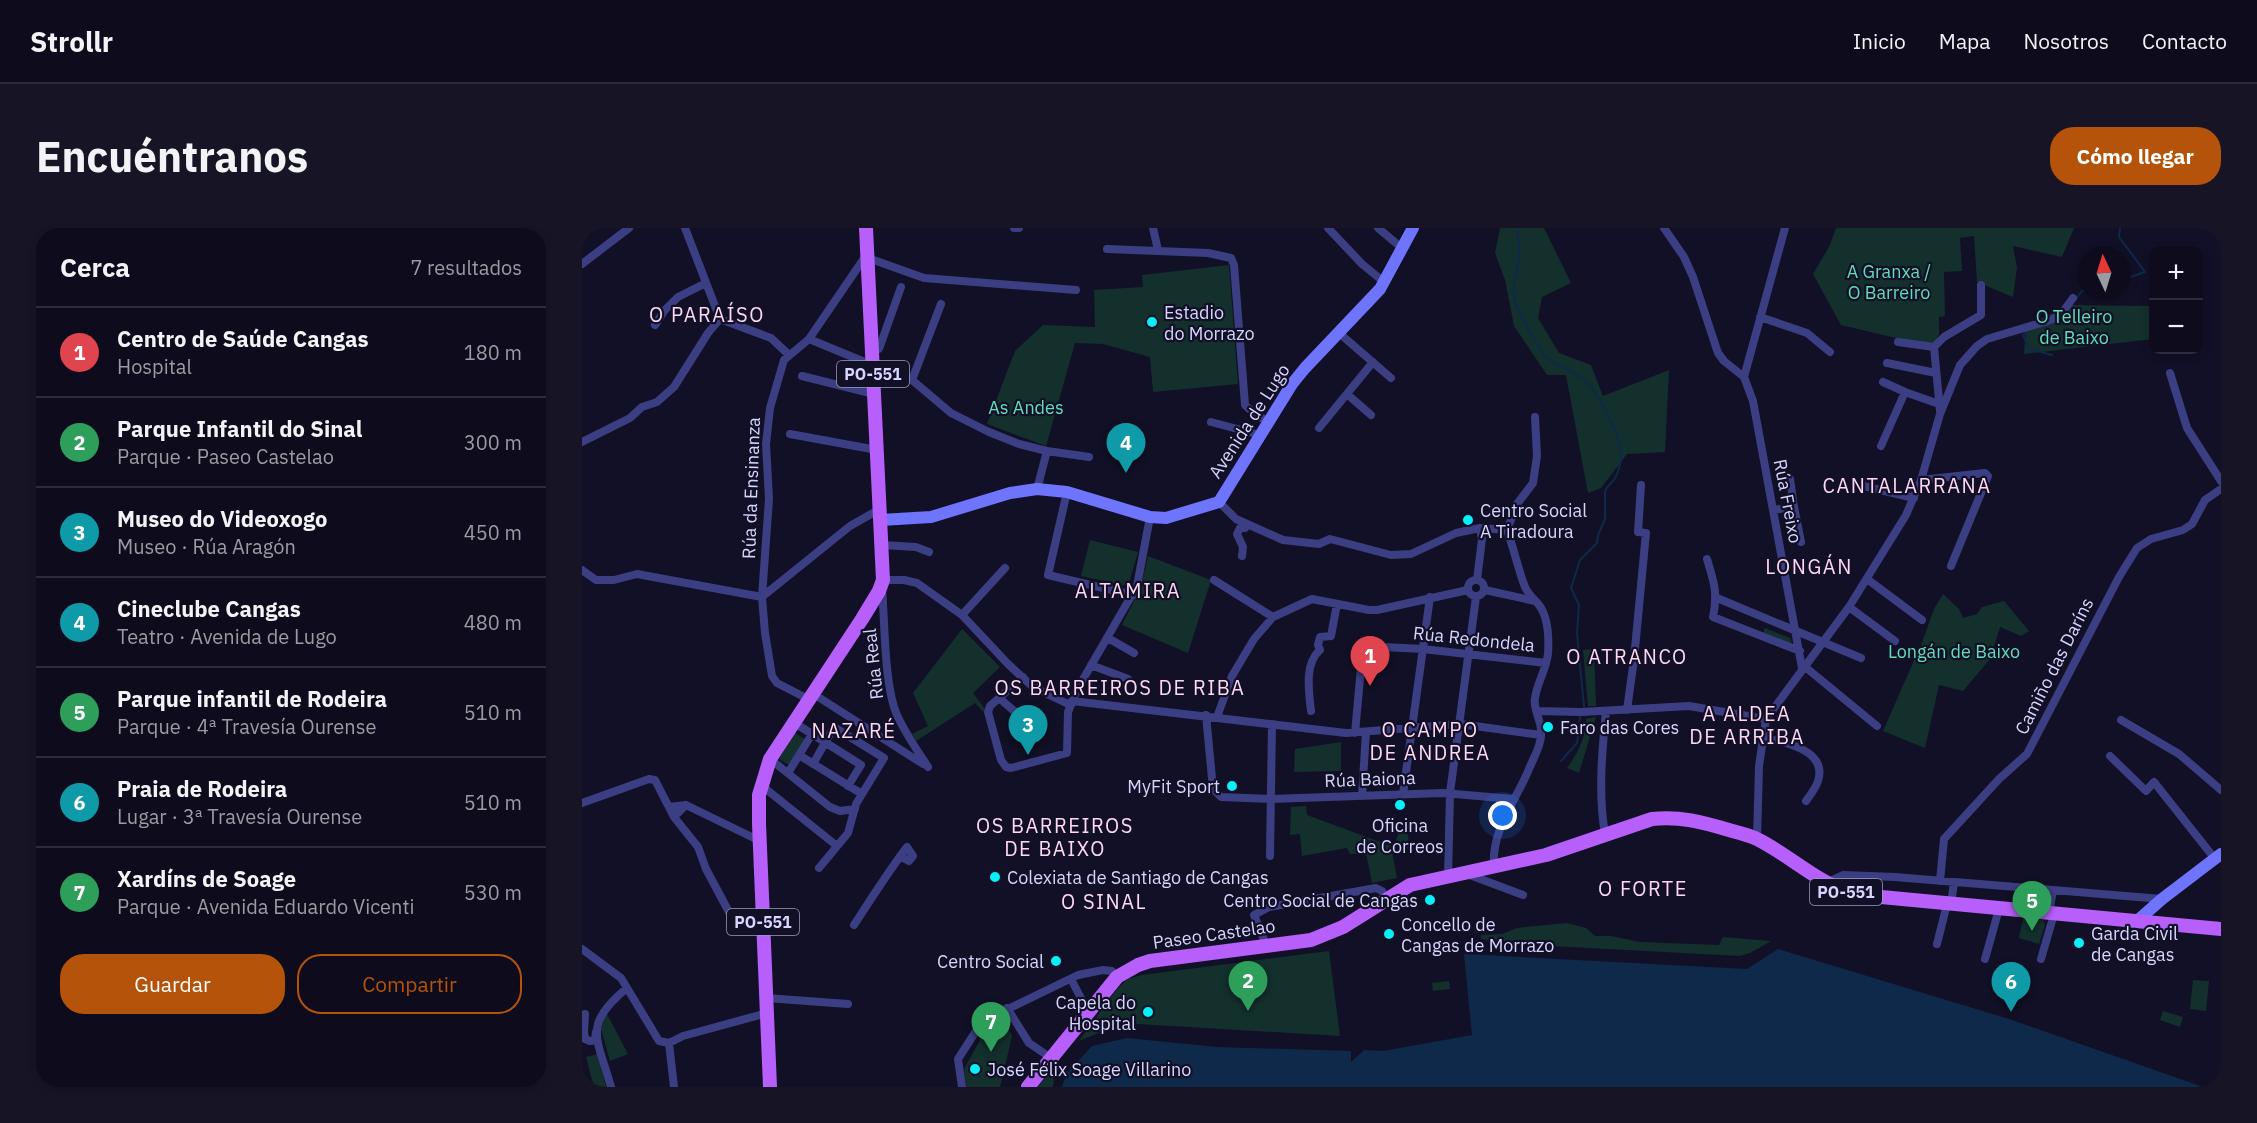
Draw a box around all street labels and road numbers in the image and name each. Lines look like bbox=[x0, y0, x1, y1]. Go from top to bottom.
street label: Avenida de Lugo bbox=[1203, 359, 1295, 483]
road number: PO-551 bbox=[837, 361, 909, 387]
street label: Rúa da Ensinanza bbox=[737, 416, 765, 559]
street label: Rúa Freixo bbox=[1769, 457, 1807, 545]
street label: Camiño das Daríns bbox=[2010, 594, 2098, 738]
street label: Rúa Redondela bbox=[1412, 621, 1536, 657]
street label: Rúa Real bbox=[858, 627, 888, 701]
street label: Rúa Baiona bbox=[1324, 766, 1416, 792]
road number: PO-551 bbox=[1810, 879, 1882, 905]
road number: PO-551 bbox=[727, 909, 799, 935]
street label: Paseo Castelao bbox=[1151, 914, 1277, 954]

